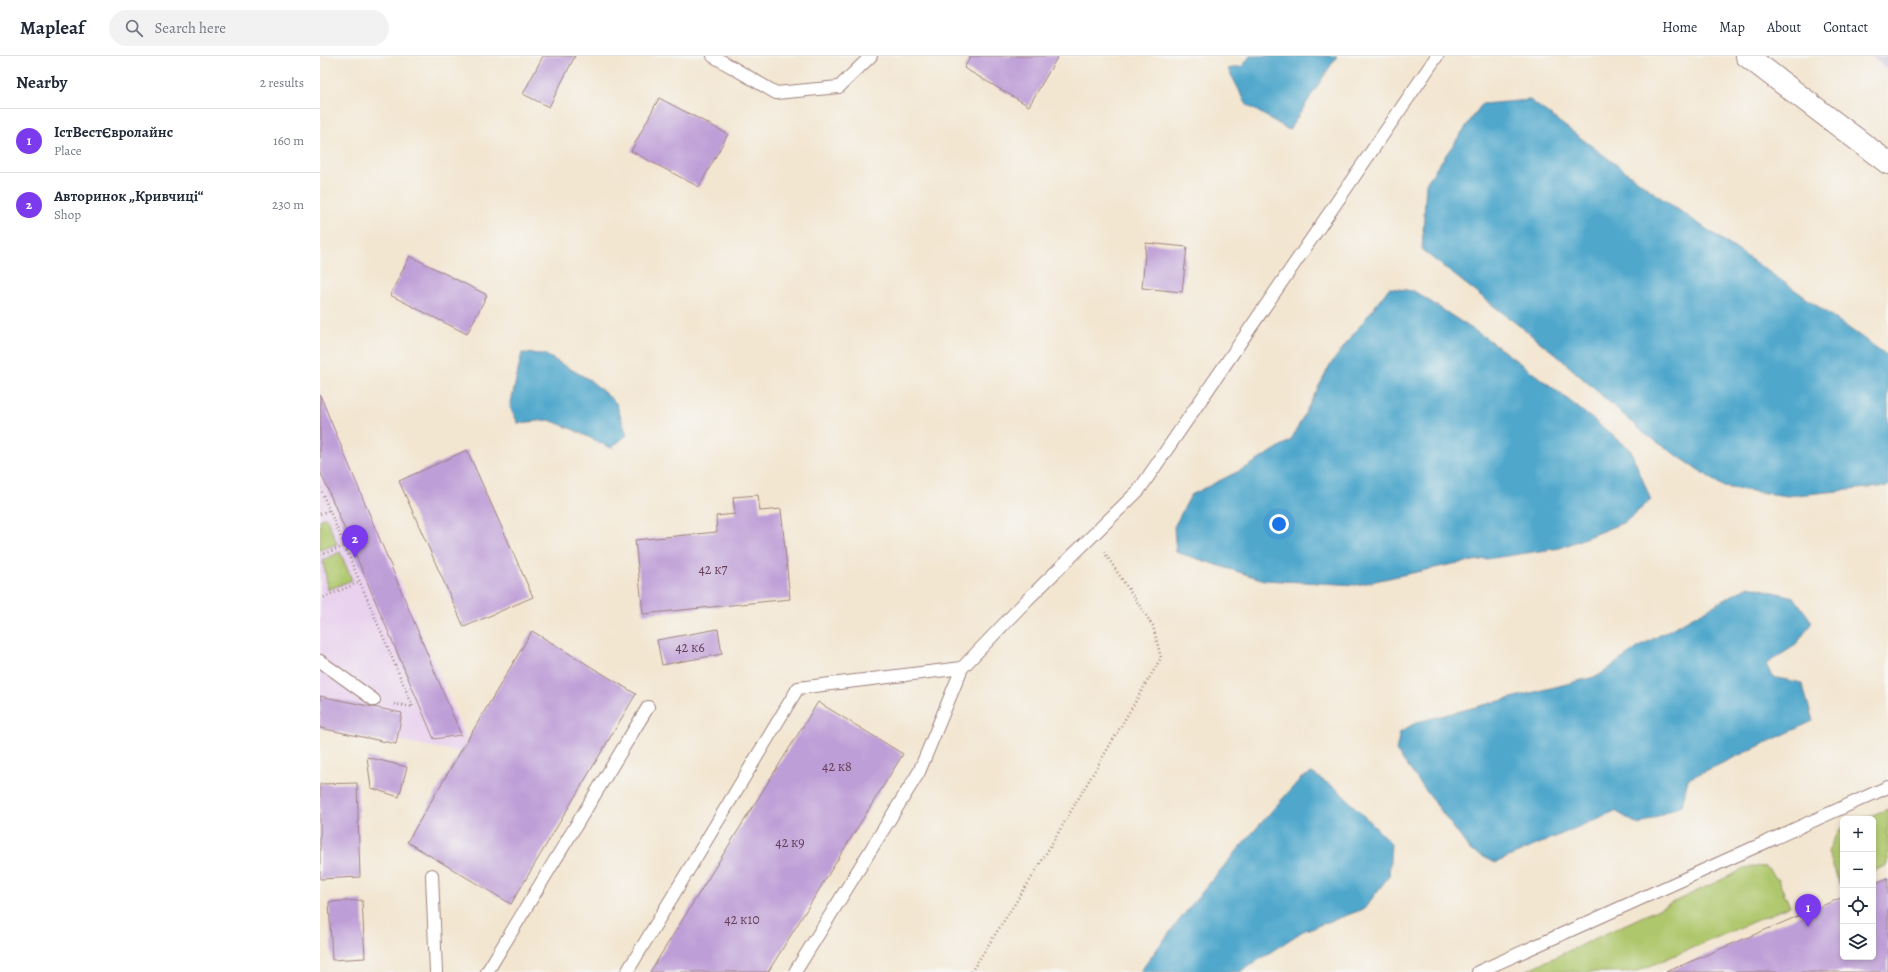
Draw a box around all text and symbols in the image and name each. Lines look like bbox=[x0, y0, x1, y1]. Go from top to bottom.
search box bbox=[109, 10, 389, 46]
text: Mapleaf bbox=[20, 15, 85, 41]
icon: search bbox=[123, 17, 145, 39]
text: Search here bbox=[155, 18, 226, 38]
text: Home bbox=[1662, 18, 1697, 37]
text: Map bbox=[1719, 18, 1745, 37]
text: About bbox=[1767, 18, 1801, 37]
text: Contact bbox=[1823, 18, 1868, 37]
text: Nearby bbox=[16, 71, 67, 94]
text: 2 results bbox=[260, 74, 304, 91]
text: ІстВестЄвролайнс bbox=[54, 122, 173, 142]
text: 1 bbox=[27, 132, 31, 149]
text: 160 m bbox=[273, 132, 304, 149]
text: Place bbox=[54, 142, 82, 159]
text: Авторинок „Кривчиці“ bbox=[54, 186, 204, 206]
text: 2 bbox=[26, 196, 32, 213]
text: 230 m bbox=[272, 196, 304, 213]
text: Shop bbox=[54, 206, 81, 223]
your location bbox=[1269, 514, 1289, 534]
pin: 2 bbox=[342, 525, 368, 558]
house number: 42 к7 bbox=[699, 560, 728, 579]
house number: 42 к6 bbox=[675, 638, 705, 657]
house number: 42 к8 bbox=[822, 757, 852, 776]
map controls bbox=[1840, 816, 1876, 960]
button: + bbox=[1840, 816, 1876, 852]
house number: 42 к9 bbox=[775, 833, 805, 852]
button: − bbox=[1840, 852, 1876, 888]
button: locate bbox=[1840, 888, 1876, 924]
pin: 1 bbox=[1795, 894, 1821, 927]
house number: 42 к10 bbox=[724, 910, 760, 929]
button: layers bbox=[1840, 924, 1876, 960]

